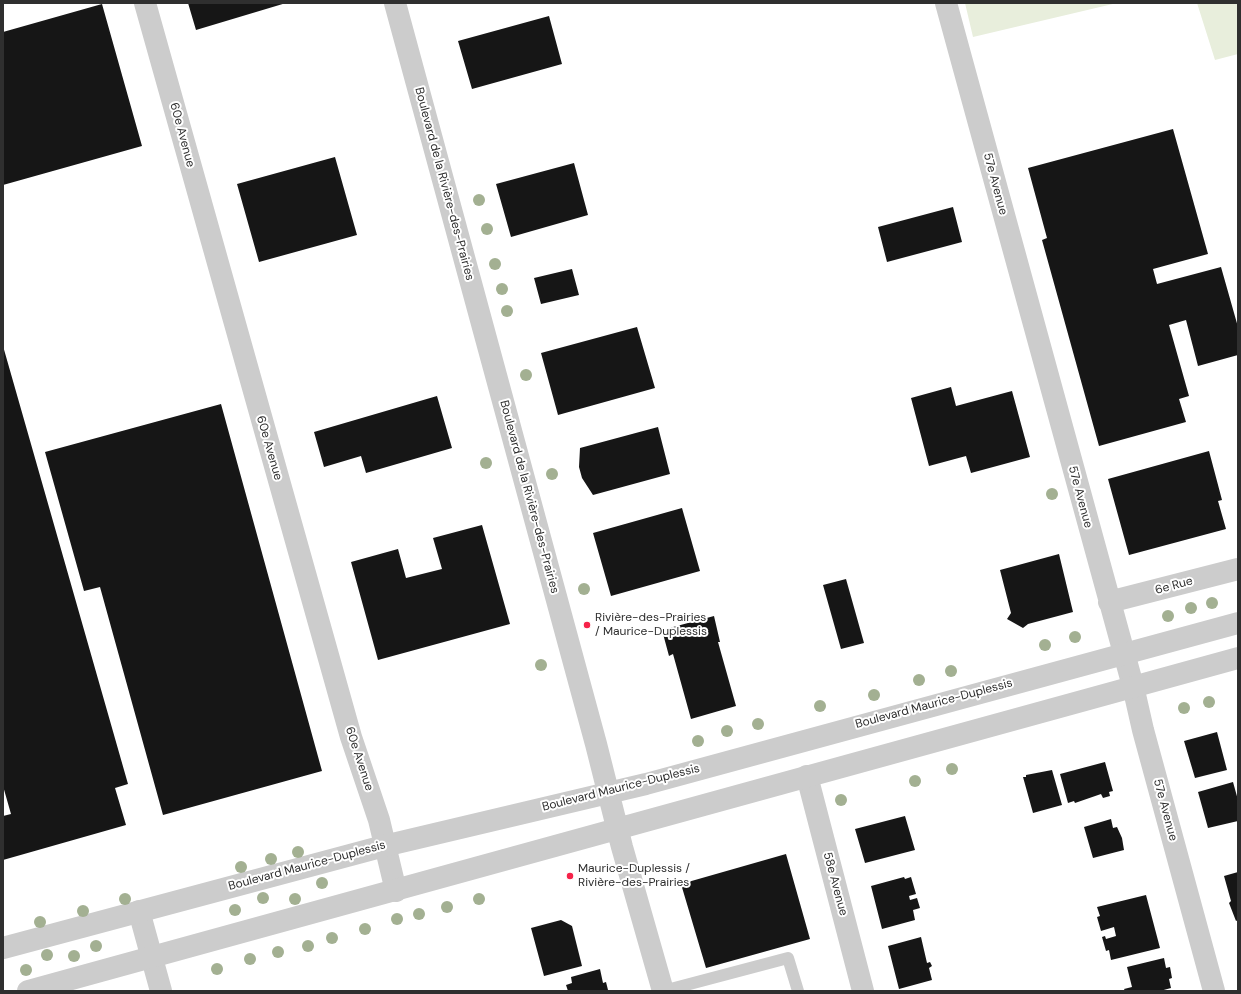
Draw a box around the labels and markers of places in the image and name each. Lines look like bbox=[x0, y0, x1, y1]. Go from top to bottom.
place label: Rivière-des-Prairies / Maurice-Duplessis bbox=[595, 611, 707, 639]
marker: Rivière-des-Prairies / Maurice-Duplessis bbox=[582, 620, 592, 630]
place label: Maurice-Duplessis / Rivière-des-Prairies bbox=[578, 862, 690, 890]
marker: Maurice-Duplessis / Rivière-des-Prairies bbox=[565, 871, 575, 881]

